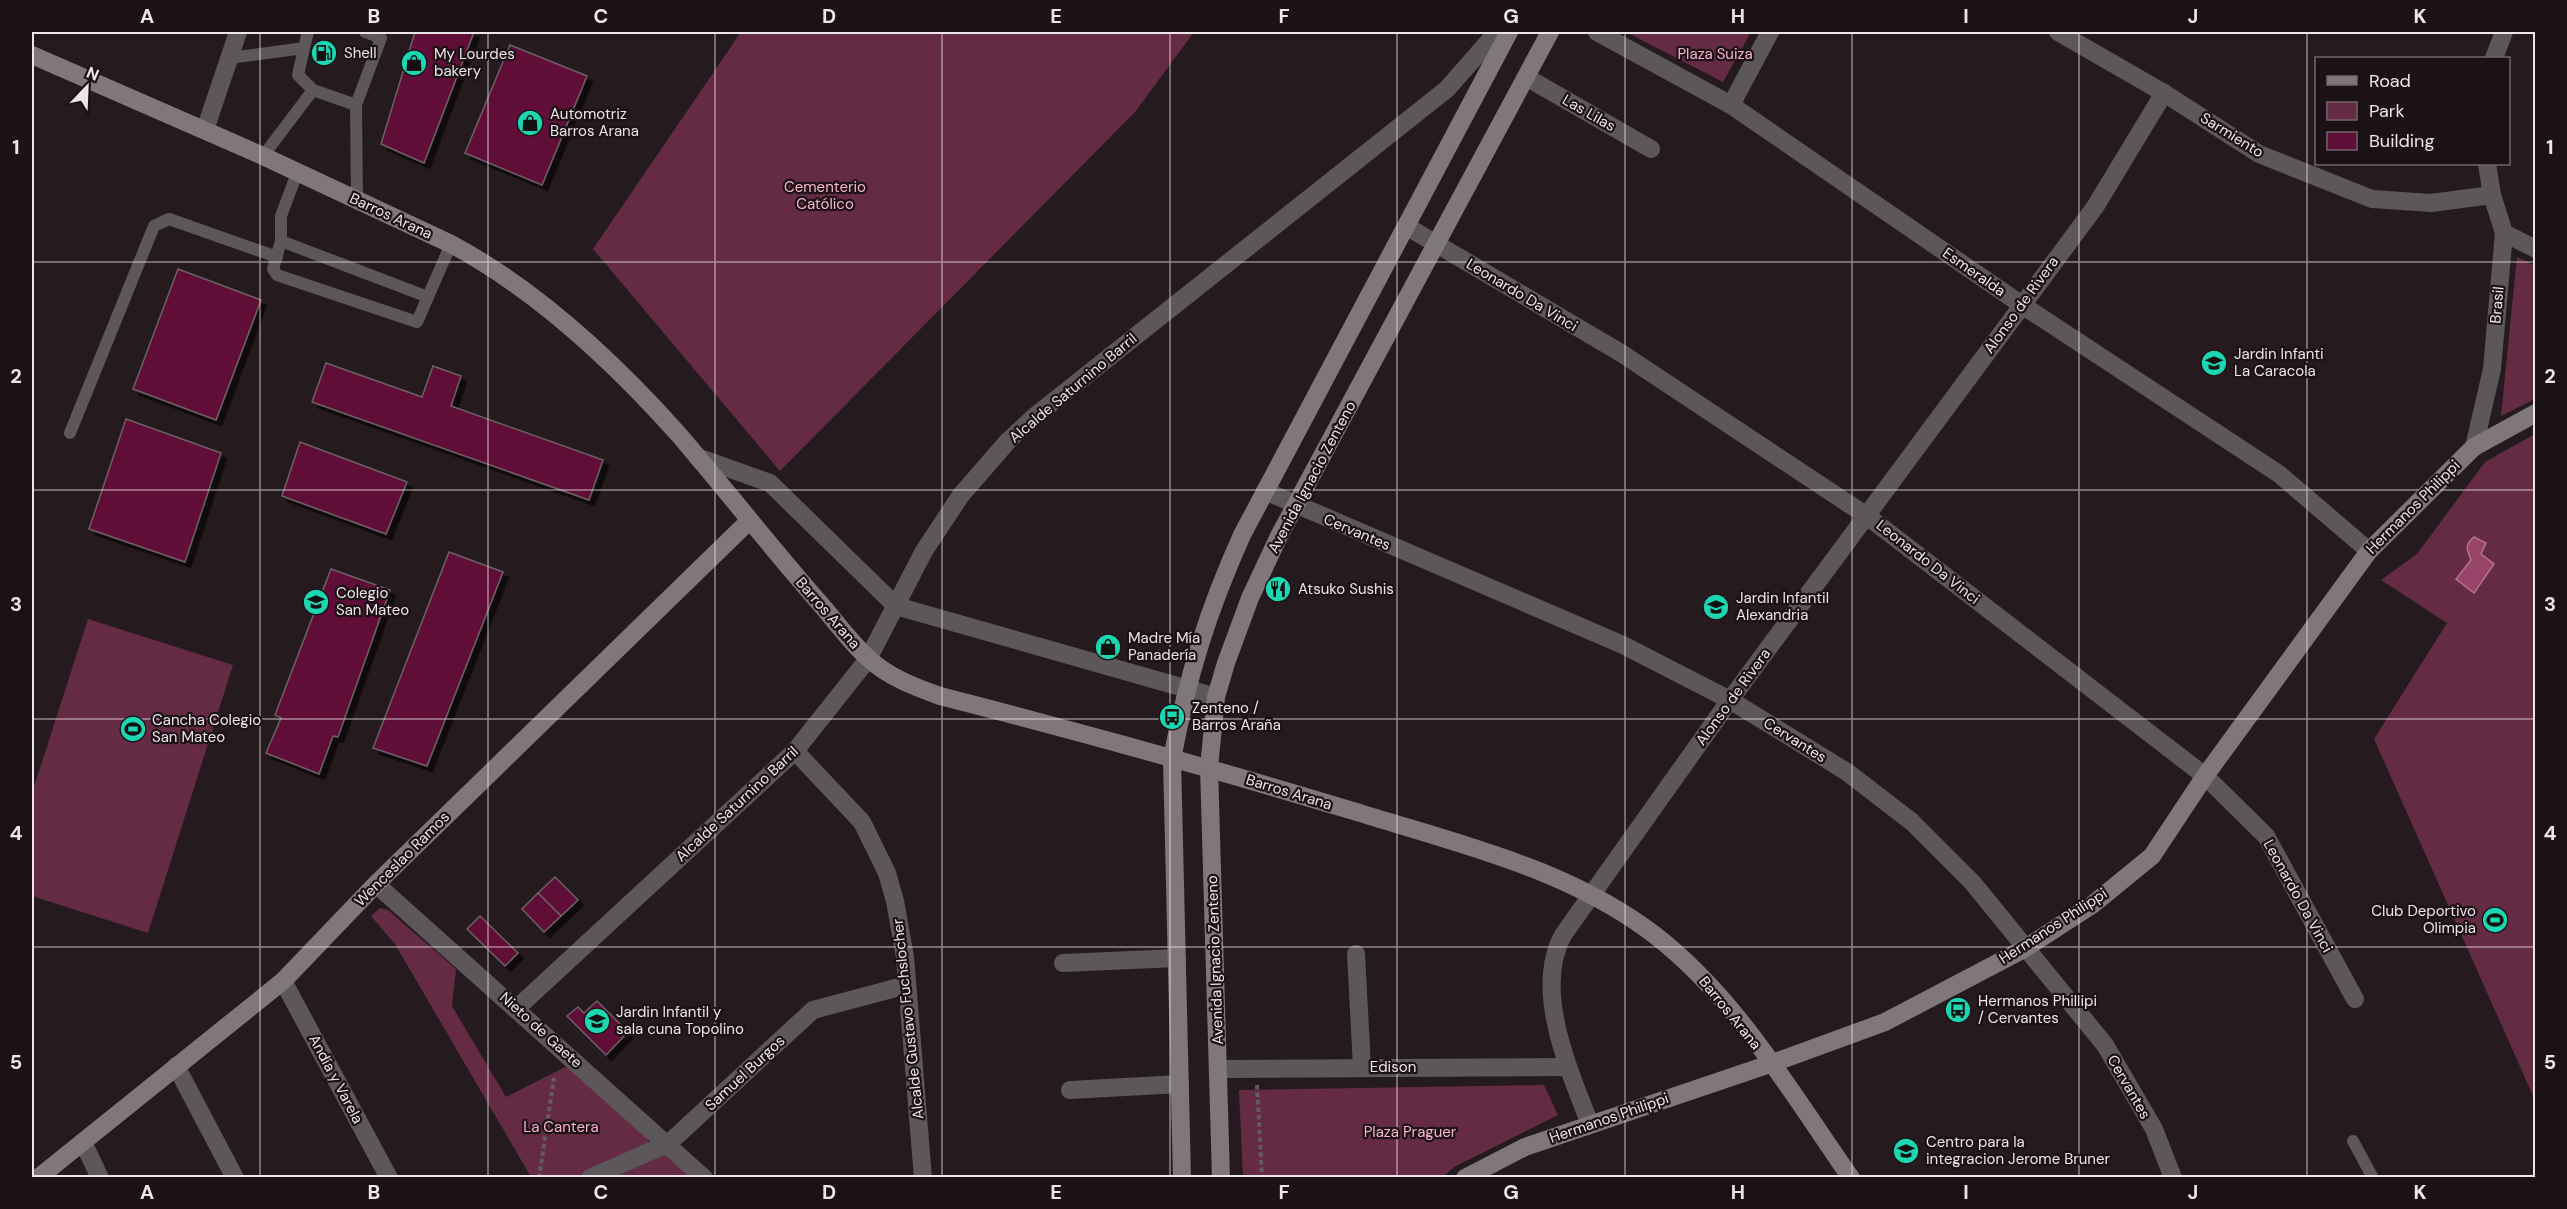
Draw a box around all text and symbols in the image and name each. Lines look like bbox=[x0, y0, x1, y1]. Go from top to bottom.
text: A bbox=[140, 3, 154, 29]
text: B bbox=[368, 3, 380, 29]
text: C bbox=[594, 3, 608, 29]
text: D bbox=[822, 3, 836, 29]
text: E bbox=[1050, 3, 1062, 29]
text: F bbox=[1278, 3, 1290, 29]
text: G bbox=[1503, 3, 1519, 29]
text: H bbox=[1731, 3, 1745, 29]
text: I bbox=[1963, 3, 1969, 29]
text: J bbox=[2188, 3, 2198, 29]
text: K bbox=[2413, 3, 2427, 29]
fuel station icon: Shell bbox=[309, 38, 339, 68]
place label: Shell bbox=[344, 43, 377, 63]
place label: My Lourdes bakery bbox=[434, 44, 515, 81]
park label: Plaza Suiza bbox=[1677, 44, 1753, 64]
shop icon: My Lourdes bakery bbox=[399, 48, 429, 78]
north arrow bbox=[57, 57, 117, 117]
legend bbox=[2315, 57, 2510, 165]
text: N bbox=[83, 62, 102, 86]
text: Road bbox=[2369, 69, 2411, 93]
street label: Las Lilas bbox=[1559, 90, 1619, 136]
text: Park bbox=[2369, 99, 2405, 123]
place label: Automotriz Barros Arana bbox=[550, 104, 639, 141]
shop icon: Automotriz Barros Arana bbox=[515, 108, 545, 138]
street label: Sarmiento bbox=[2197, 108, 2268, 162]
text: Building bbox=[2369, 129, 2434, 153]
text: 1 bbox=[12, 134, 20, 160]
text: 1 bbox=[2546, 134, 2554, 160]
park label: Cementerio Católico bbox=[784, 177, 866, 214]
street label: Barros Arana bbox=[346, 188, 436, 244]
street label: Esmeralda bbox=[1939, 243, 2009, 301]
street label: Alonso de Rivera bbox=[1979, 252, 2063, 358]
street label: Leonardo Da Vinci bbox=[1463, 254, 1581, 336]
street label: Brasil bbox=[2485, 286, 2509, 324]
street label: Alcalde Saturnino Barril bbox=[1005, 329, 1141, 447]
place label: Jardin Infanti La Caracola bbox=[2234, 344, 2324, 381]
school or university icon: Jardin Infanti La Caracola bbox=[2199, 348, 2229, 378]
text: 2 bbox=[10, 363, 22, 389]
text: 2 bbox=[2544, 363, 2556, 389]
street label: Avenida Ignacio Zenteno bbox=[1263, 397, 1361, 557]
street label: Hermanos Philippi bbox=[2362, 456, 2464, 558]
street label: Cervantes bbox=[1320, 509, 1394, 555]
street label: Leonardo Da Vinci bbox=[1872, 515, 1984, 609]
street label: Barros Arana bbox=[791, 573, 865, 653]
restaurant icon: Atsuko Sushis bbox=[1263, 574, 1293, 604]
place label: Atsuko Sushis bbox=[1298, 579, 1394, 599]
place label: Colegio San Mateo bbox=[336, 583, 409, 620]
school or university icon: Colegio San Mateo bbox=[301, 587, 331, 617]
place label: Jardin Infantil Alexandria bbox=[1736, 588, 1829, 625]
text: 3 bbox=[10, 591, 22, 617]
text: 3 bbox=[2544, 591, 2556, 617]
school or university icon: Jardin Infantil Alexandria bbox=[1701, 592, 1731, 622]
place label: Madre Mía Panadería bbox=[1128, 628, 1200, 665]
shop icon: Madre Mía Panadería bbox=[1093, 632, 1123, 662]
street label: Alonso de Rivera bbox=[1691, 644, 1775, 750]
place label: Zenteno / Barros Araña bbox=[1192, 698, 1281, 735]
bus stop icon: Zenteno / Barros Araña bbox=[1157, 702, 1187, 732]
place label: Cancha Colegio San Mateo bbox=[152, 710, 261, 747]
street label: Cervantes bbox=[1760, 713, 1830, 767]
sports icon: Cancha Colegio San Mateo bbox=[118, 714, 148, 744]
street label: Alcalde Saturnino Barril bbox=[671, 742, 803, 866]
street label: Barros Arana bbox=[1244, 769, 1334, 815]
street label: Wenceslao Ramos bbox=[350, 807, 454, 911]
text: 4 bbox=[10, 820, 23, 846]
text: 4 bbox=[2544, 820, 2557, 846]
street label: Leonardo Da Vinci bbox=[2259, 836, 2337, 956]
street label: Avenida Ignacio Zenteno bbox=[1202, 875, 1228, 1045]
street label: Hermanos Philippi bbox=[1995, 884, 2111, 968]
place label: Club Deportivo Olimpia bbox=[2371, 901, 2476, 938]
sports icon: Club Deportivo Olimpia bbox=[2480, 905, 2510, 935]
street label: Alcalde Gustavo Fuchslocher bbox=[887, 917, 928, 1120]
street label: Barros Arana bbox=[1694, 972, 1766, 1054]
street label: Nieto de Gaete bbox=[495, 988, 587, 1072]
place label: Hermanos Phillipi / Cervantes bbox=[1978, 991, 2097, 1028]
bus stop icon: Hermanos Phillipi / Cervantes bbox=[1943, 995, 1973, 1025]
place label: Jardin Infantil y sala cuna Topolino bbox=[616, 1002, 744, 1039]
school or university icon: Jardin Infantil y sala cuna Topolino bbox=[582, 1006, 612, 1036]
street label: Andía y Varela bbox=[304, 1031, 368, 1127]
street label: Samuel Burgos bbox=[701, 1031, 789, 1115]
text: 5 bbox=[10, 1049, 22, 1075]
text: 5 bbox=[2544, 1049, 2556, 1075]
street label: Cervantes bbox=[2103, 1051, 2155, 1123]
street label: Edison bbox=[1370, 1057, 1416, 1077]
street label: Hermanos Philippi bbox=[1547, 1088, 1671, 1148]
park label: La Cantera bbox=[523, 1117, 599, 1137]
park label: Plaza Praguer bbox=[1364, 1122, 1457, 1142]
place label: Centro para la integracion Jerome Bruner bbox=[1926, 1132, 2111, 1169]
school or university icon: Centro para la integracion Jerome Bruner bbox=[1891, 1136, 1921, 1166]
text: A bbox=[140, 1179, 154, 1205]
text: B bbox=[368, 1179, 380, 1205]
text: C bbox=[594, 1179, 608, 1205]
text: D bbox=[822, 1179, 836, 1205]
text: E bbox=[1050, 1179, 1062, 1205]
text: F bbox=[1278, 1179, 1290, 1205]
text: G bbox=[1503, 1179, 1519, 1205]
text: H bbox=[1731, 1179, 1745, 1205]
text: I bbox=[1963, 1179, 1969, 1205]
text: J bbox=[2188, 1179, 2198, 1205]
text: K bbox=[2413, 1179, 2427, 1205]

